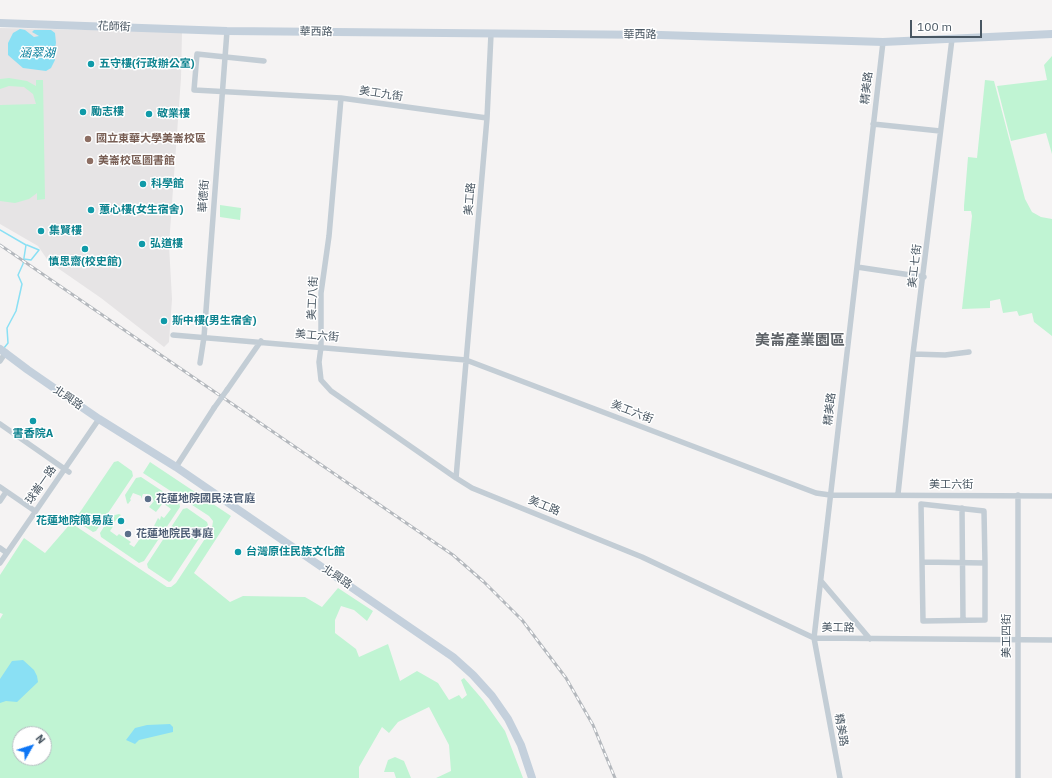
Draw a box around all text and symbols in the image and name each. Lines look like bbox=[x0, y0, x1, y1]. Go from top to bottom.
scale bar bbox=[912, 12, 984, 38]
text: 100 m bbox=[917, 19, 952, 34]
street label: 花師街 bbox=[97, 20, 131, 34]
street label: 華西路 bbox=[299, 25, 333, 39]
street label: 華西路 bbox=[624, 28, 656, 42]
water label: 涵翠湖 bbox=[19, 47, 55, 61]
place label: 五守樓(行政辦公室) bbox=[99, 57, 194, 71]
marker: 五守樓(行政辦公室) bbox=[86, 59, 96, 69]
street label: 精美路 bbox=[858, 71, 876, 105]
street label: 美工九街 bbox=[358, 84, 404, 104]
place label: 勵志樓 bbox=[91, 105, 124, 119]
marker: 勵志樓 bbox=[78, 107, 88, 117]
place label: 敬業樓 bbox=[157, 107, 190, 121]
marker: 敬業樓 bbox=[144, 109, 154, 119]
place label: 國立東華大學美崙校區 bbox=[96, 132, 206, 146]
marker: 國立東華大學美崙校區 bbox=[83, 134, 93, 144]
place label: 美崙校區圖書館 bbox=[98, 154, 175, 168]
marker: 美崙校區圖書館 bbox=[85, 156, 95, 166]
place label: 科學館 bbox=[151, 177, 184, 191]
marker: 科學館 bbox=[138, 179, 148, 189]
street label: 華德街 bbox=[196, 179, 212, 213]
street label: 美工路 bbox=[462, 182, 478, 216]
place label: 蕙心樓(女生宿舍) bbox=[99, 203, 183, 217]
marker: 蕙心樓(女生宿舍) bbox=[86, 205, 96, 215]
place label: 集賢樓 bbox=[49, 224, 82, 238]
marker: 集賢樓 bbox=[36, 226, 46, 236]
place label: 弘道樓 bbox=[150, 237, 183, 251]
marker: 弘道樓 bbox=[137, 239, 147, 249]
street label: 美工七街 bbox=[906, 243, 924, 289]
marker: 慎思齋(校史館) bbox=[80, 244, 90, 254]
place label: 慎思齋(校史館) bbox=[48, 255, 122, 269]
street label: 美工八街 bbox=[305, 276, 321, 320]
place label: 斯中樓(男生宿舍) bbox=[172, 314, 256, 328]
marker: 斯中樓(男生宿舍) bbox=[159, 316, 169, 326]
street label: 美工六街 bbox=[295, 328, 339, 344]
district label: 美崙產業園區 bbox=[755, 332, 845, 350]
street label: 北興路 bbox=[51, 383, 85, 413]
street label: 精美路 bbox=[821, 392, 839, 426]
street label: 美工六街 bbox=[609, 398, 655, 426]
marker: 書香院A bbox=[28, 416, 38, 426]
place label: 書香院A bbox=[13, 427, 53, 441]
street label: 球崙一路 bbox=[23, 463, 59, 507]
street label: 美工六街 bbox=[929, 478, 973, 492]
place label: 花蓮地院國民法官庭 bbox=[156, 492, 255, 506]
marker: 花蓮地院國民法官庭 bbox=[143, 494, 153, 504]
street label: 美工路 bbox=[526, 494, 562, 518]
place label: 花蓮地院簡易庭 bbox=[36, 514, 113, 528]
marker: 花蓮地院簡易庭 bbox=[116, 516, 126, 526]
place label: 花蓮地院民事庭 bbox=[136, 527, 213, 541]
marker: 花蓮地院民事庭 bbox=[123, 529, 133, 539]
place label: 台灣原住民族文化館 bbox=[246, 545, 345, 559]
marker: 台灣原住民族文化館 bbox=[233, 547, 243, 557]
street label: 北興路 bbox=[320, 562, 354, 592]
street label: 美工四街 bbox=[1000, 614, 1014, 658]
street label: 美工路 bbox=[821, 621, 855, 635]
street label: 精美路 bbox=[832, 713, 850, 747]
north arrow bbox=[12, 726, 52, 766]
text: N bbox=[33, 732, 48, 747]

